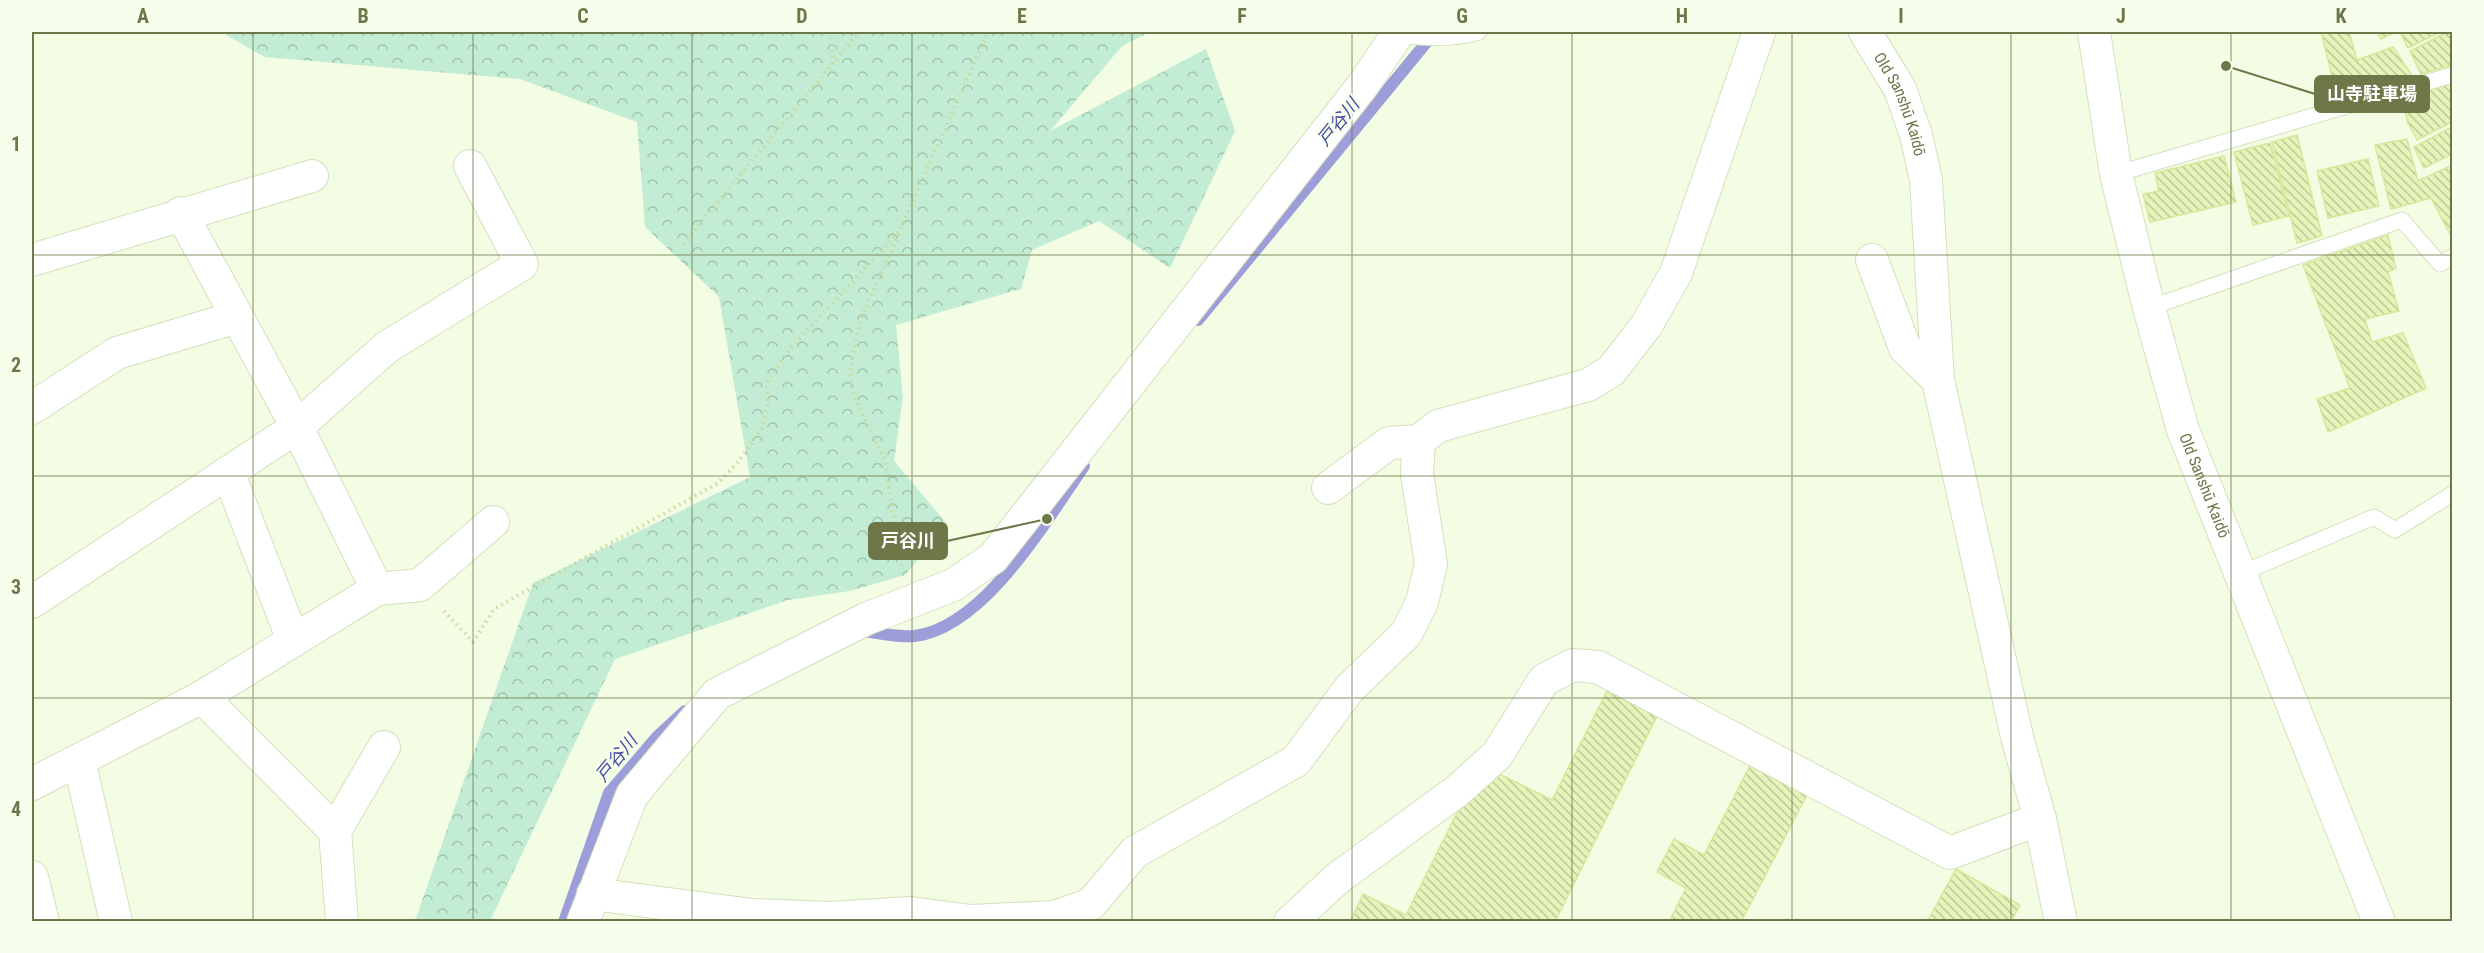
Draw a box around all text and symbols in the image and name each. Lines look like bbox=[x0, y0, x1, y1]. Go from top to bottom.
text: A bbox=[137, 4, 149, 28]
text: B bbox=[357, 4, 369, 28]
text: C bbox=[577, 4, 589, 28]
text: D bbox=[796, 4, 808, 28]
text: E bbox=[1017, 4, 1027, 28]
text: F bbox=[1237, 4, 1247, 28]
text: G bbox=[1456, 4, 1468, 28]
text: H bbox=[1676, 4, 1688, 28]
text: I bbox=[1898, 4, 1904, 28]
text: J bbox=[2116, 4, 2126, 28]
text: K bbox=[2335, 4, 2347, 28]
street label: Old Sanshū Kaidō bbox=[1870, 49, 1930, 158]
callout: 山寺駐車場 bbox=[2315, 76, 2429, 112]
text: 山寺駐車場 bbox=[2327, 83, 2417, 104]
water label: 戸谷川 bbox=[1313, 93, 1364, 150]
text: 1 bbox=[11, 132, 21, 156]
text: 2 bbox=[11, 353, 21, 377]
street label: Old Sanshū Kaidō bbox=[2176, 430, 2234, 541]
callout: 戸谷川 bbox=[869, 523, 947, 559]
text: 戸谷川 bbox=[881, 530, 935, 551]
text: 3 bbox=[11, 575, 21, 599]
water label: 戸谷川 bbox=[591, 729, 642, 786]
text: 4 bbox=[11, 797, 21, 821]

